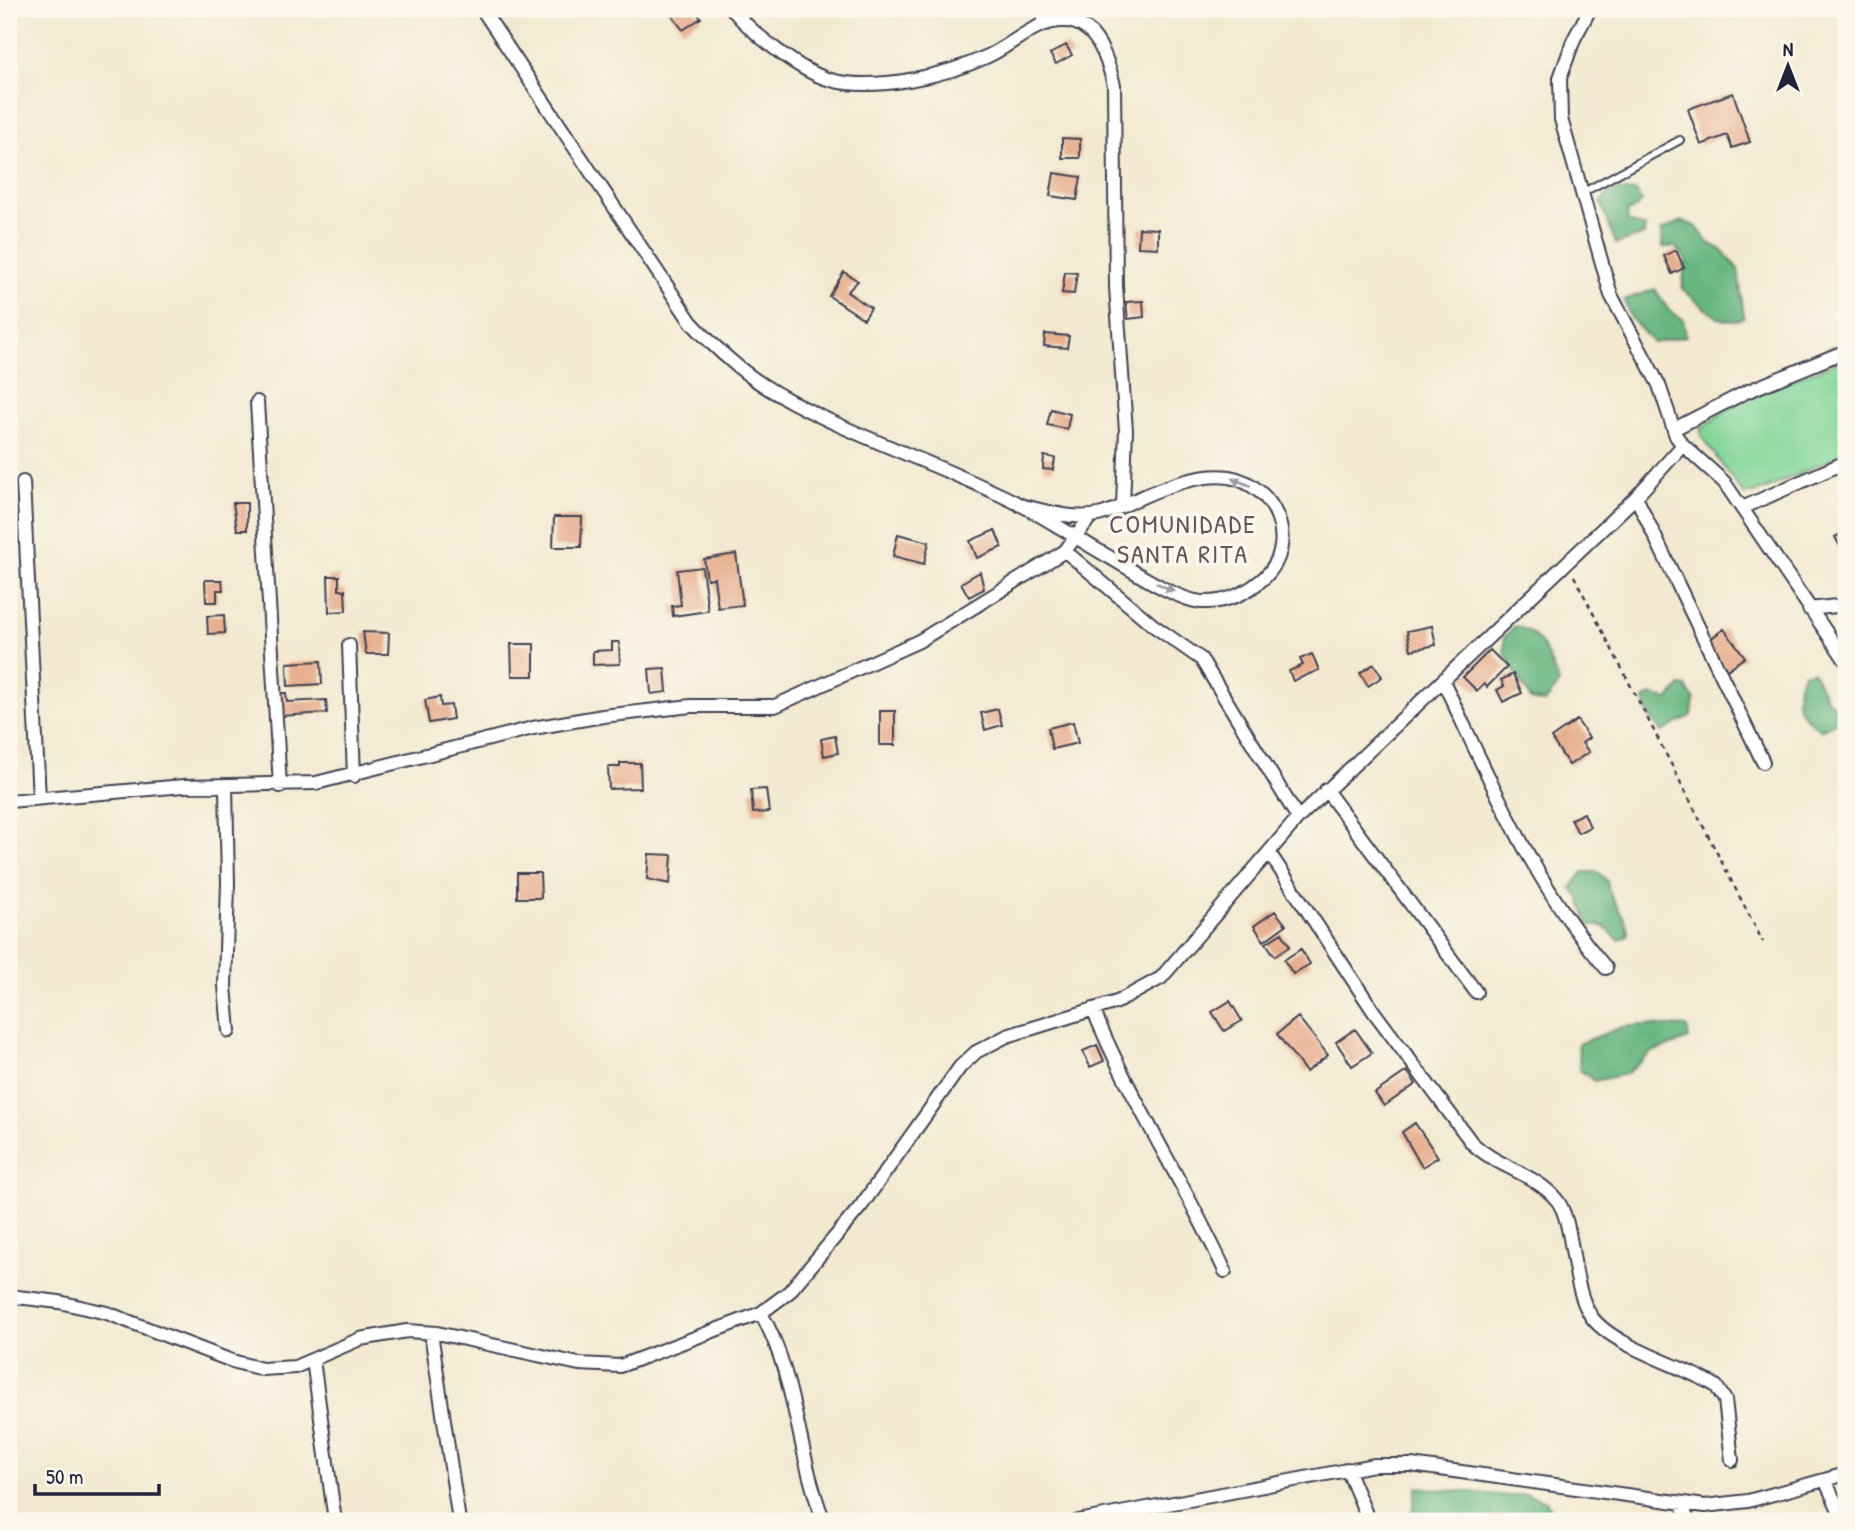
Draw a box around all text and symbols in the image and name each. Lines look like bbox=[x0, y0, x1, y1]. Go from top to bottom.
north arrow bbox=[1754, 32, 1824, 102]
text: N bbox=[1783, 36, 1793, 62]
one-way arrow bbox=[1230, 477, 1251, 488]
district label: COMUNIDADE SANTA RITA bbox=[1109, 506, 1257, 571]
one-way arrow bbox=[1155, 582, 1175, 593]
scale bar bbox=[35, 1453, 159, 1497]
text: 50 m bbox=[46, 1462, 83, 1491]

